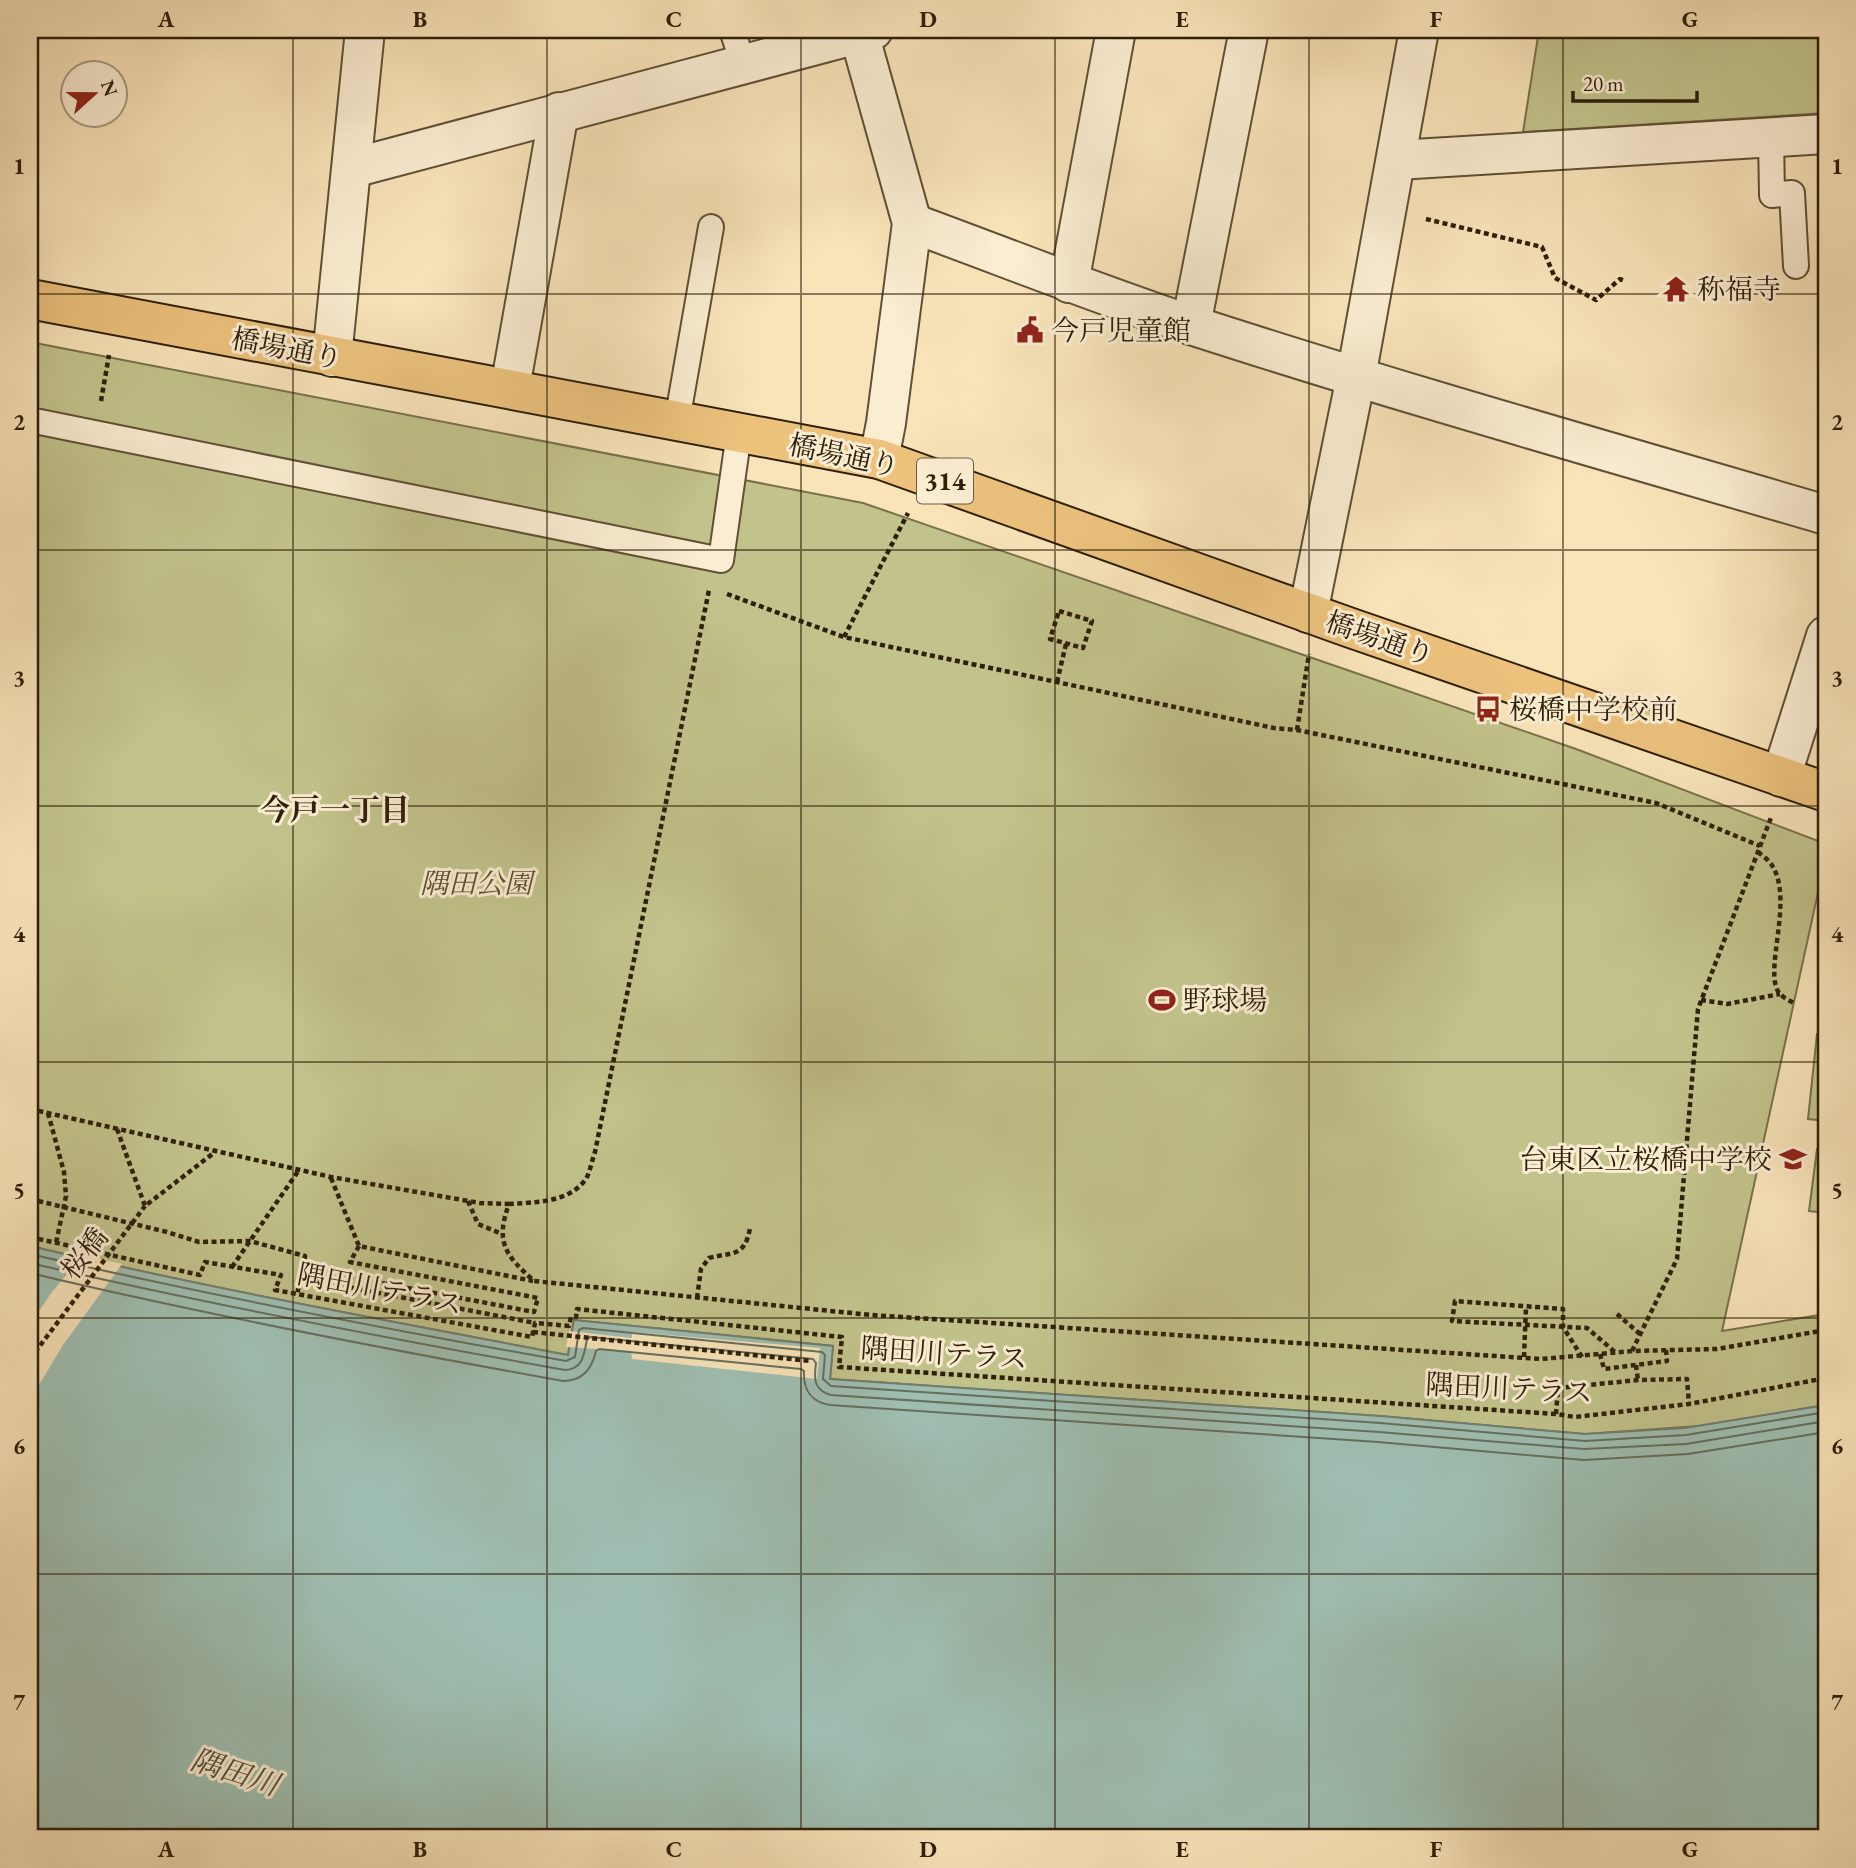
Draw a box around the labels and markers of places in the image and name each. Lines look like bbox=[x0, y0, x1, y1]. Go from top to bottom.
place label: 称福寺 bbox=[1697, 271, 1781, 307]
temple icon: 称福寺 bbox=[1661, 274, 1691, 304]
place label: 今戸児童館 bbox=[1051, 312, 1191, 348]
public building icon: 今戸児童館 bbox=[1015, 315, 1045, 345]
place label: 桜橋中学校前 bbox=[1509, 691, 1677, 727]
bus stop icon: 桜橋中学校前 bbox=[1473, 694, 1503, 724]
place label: 野球場 bbox=[1183, 982, 1267, 1018]
sports icon: 野球場 bbox=[1147, 985, 1177, 1015]
place label: 台東区立桜橋中学校 bbox=[1520, 1141, 1772, 1177]
school or university icon: 台東区立桜橋中学校 bbox=[1778, 1144, 1808, 1174]

